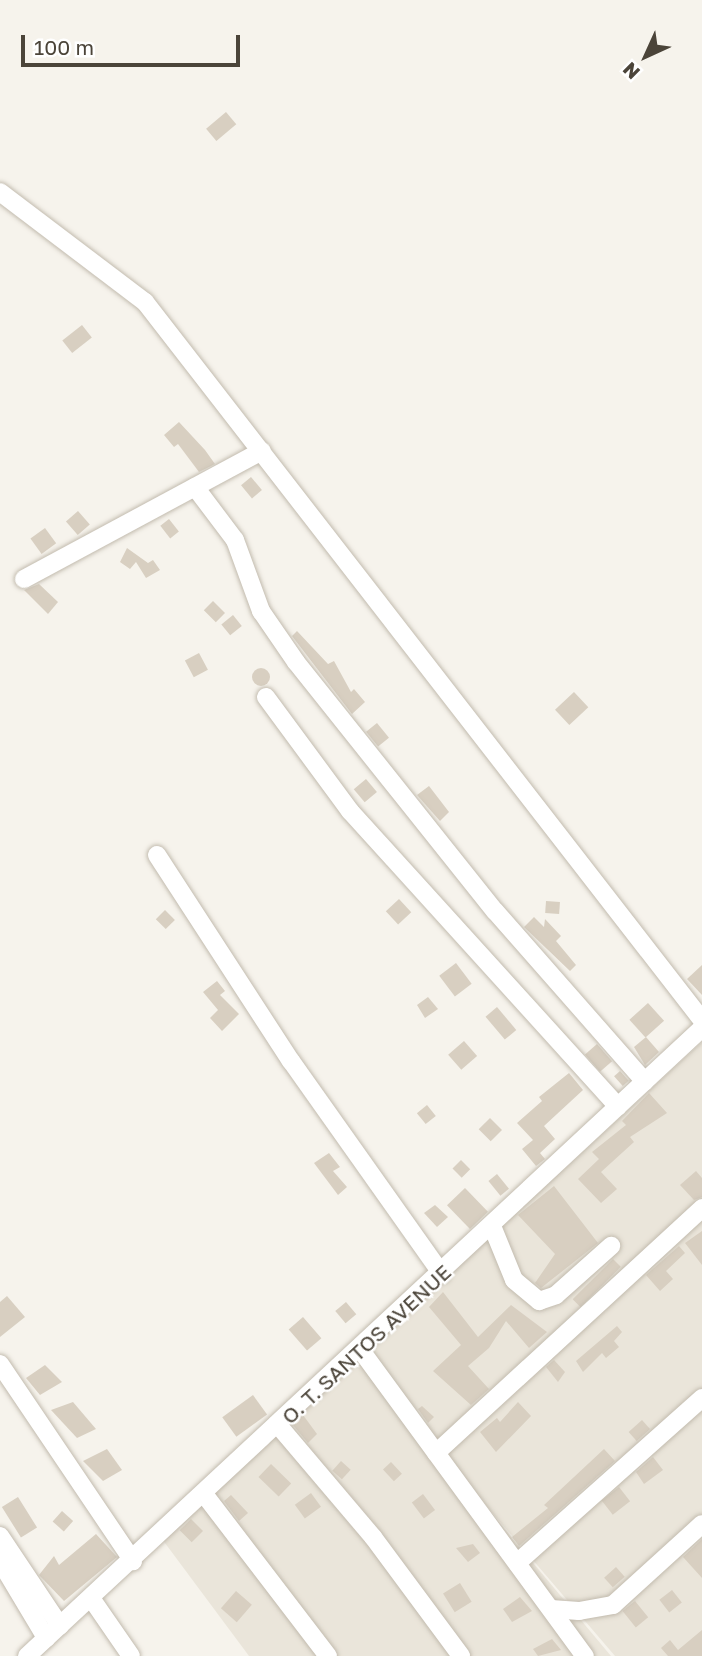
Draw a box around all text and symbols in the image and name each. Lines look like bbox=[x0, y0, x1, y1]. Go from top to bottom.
scale bar bbox=[24, 21, 243, 65]
north arrow bbox=[611, 21, 681, 91]
text: 100 m bbox=[34, 34, 94, 60]
text: N bbox=[618, 58, 644, 84]
street label: O. T. SANTOS AVENUE bbox=[276, 1259, 456, 1429]

